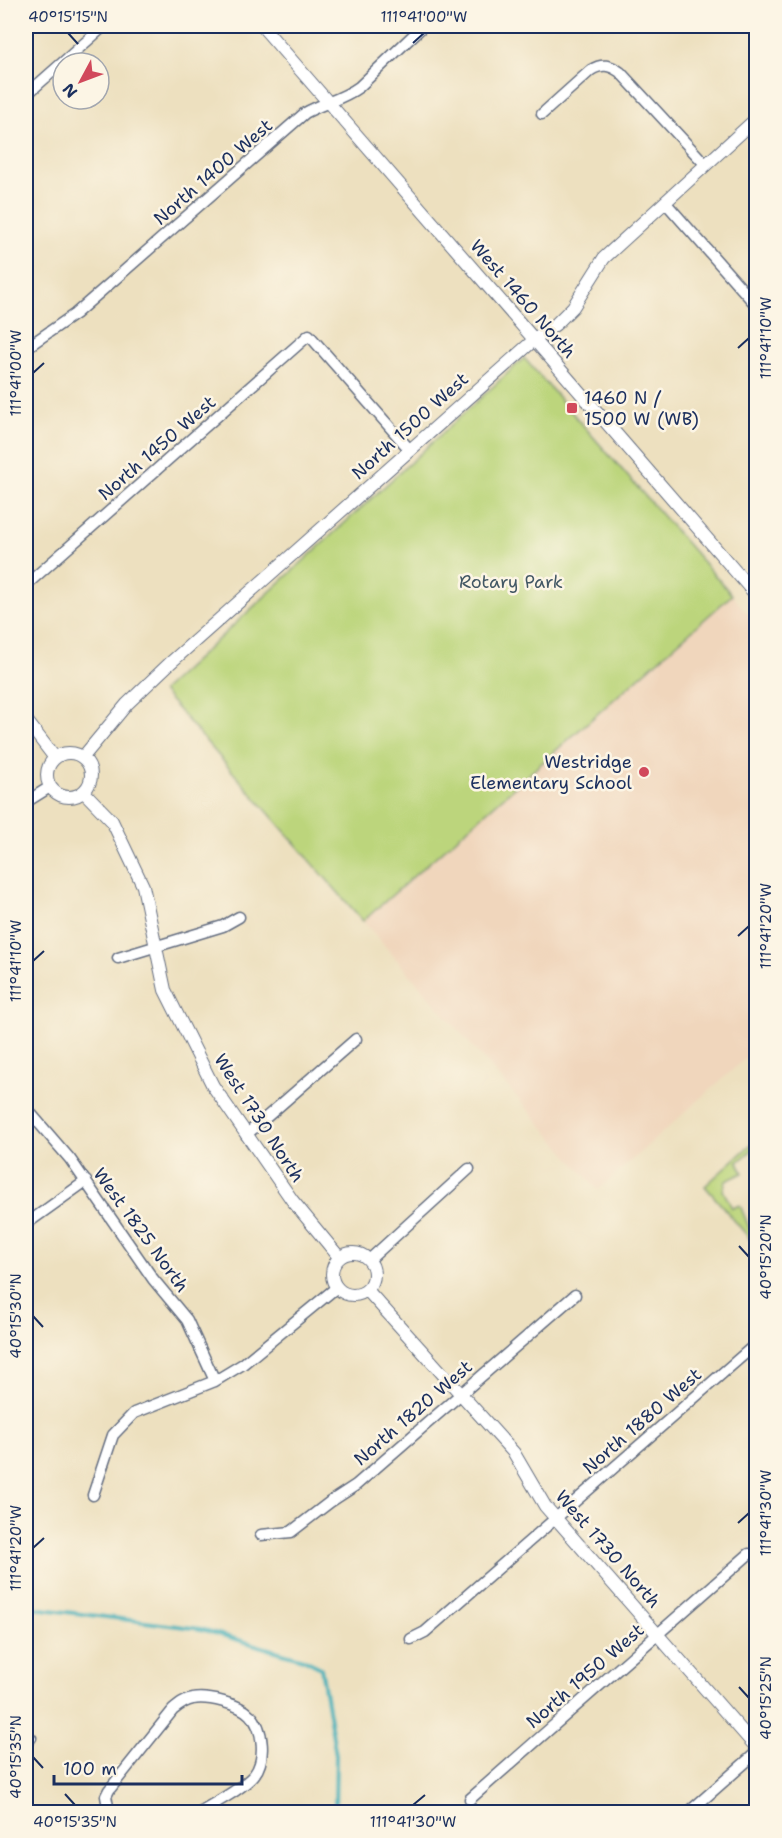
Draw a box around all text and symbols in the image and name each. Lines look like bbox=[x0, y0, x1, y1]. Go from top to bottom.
text: 40°15'15"N bbox=[28, 7, 108, 27]
text: 111°41'00"W bbox=[381, 7, 467, 27]
north arrow bbox=[51, 51, 111, 111]
text: N bbox=[58, 79, 82, 102]
street label: North 1400 West bbox=[148, 113, 278, 230]
street label: West 1460 North bbox=[465, 235, 581, 363]
text: 111°41'10"W bbox=[756, 297, 776, 379]
text: 111°41'00"W bbox=[6, 330, 26, 416]
street label: North 1500 West bbox=[346, 367, 474, 485]
place label: 1460 N / 1500 W (WB) bbox=[584, 386, 699, 431]
street label: North 1450 West bbox=[93, 390, 221, 506]
marker: 1460 N / 1500 W (WB) bbox=[565, 401, 579, 415]
park label: Rotary Park bbox=[459, 570, 563, 594]
place label: Westridge Elementary School bbox=[470, 750, 633, 795]
marker: Westridge Elementary School bbox=[637, 765, 651, 779]
text: 111°41'20"W bbox=[756, 883, 776, 969]
text: 111°41'10"W bbox=[6, 920, 26, 1002]
street label: West 1730 North bbox=[208, 1049, 310, 1187]
street label: West 1825 North bbox=[88, 1163, 194, 1297]
text: 40°15'20"N bbox=[756, 1214, 776, 1300]
text: 40°15'30"N bbox=[6, 1273, 26, 1359]
street label: North 1820 West bbox=[349, 1355, 477, 1471]
street label: North 1880 West bbox=[577, 1362, 707, 1479]
text: 111°41'30"W bbox=[756, 1470, 776, 1556]
street label: West 1730 North bbox=[550, 1485, 666, 1613]
text: 111°41'20"W bbox=[6, 1505, 26, 1591]
street label: North 1950 West bbox=[521, 1618, 649, 1734]
text: 40°15'25"N bbox=[756, 1656, 776, 1740]
text: 40°15'35"N bbox=[6, 1715, 26, 1799]
scale bar bbox=[54, 1748, 242, 1786]
text: 100 m bbox=[63, 1757, 117, 1781]
text: 40°15'35"N bbox=[33, 1812, 117, 1832]
text: 111°41'30"W bbox=[370, 1812, 456, 1832]

